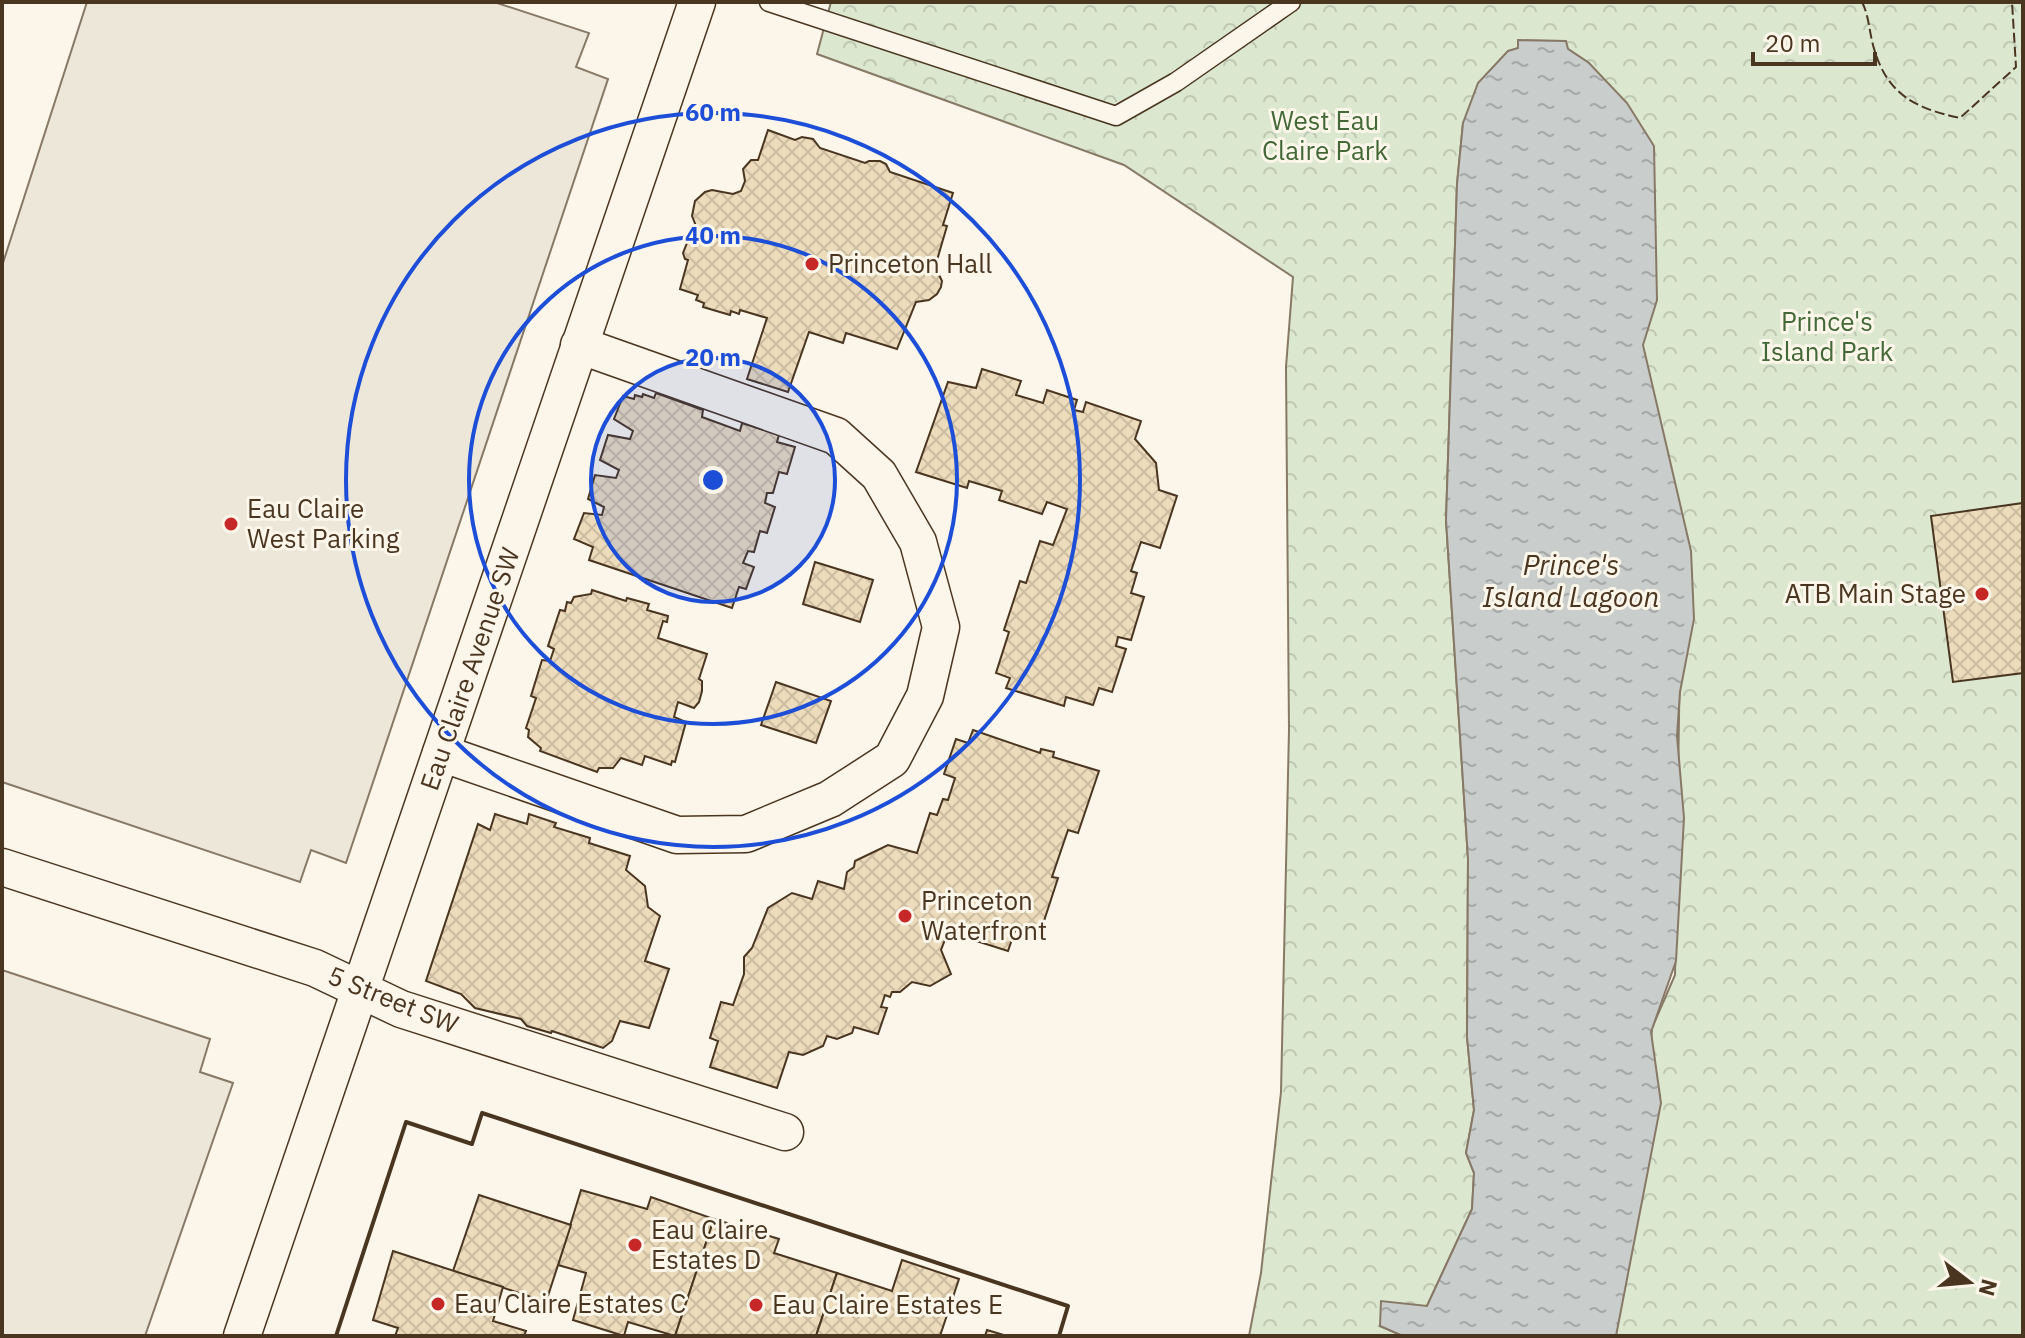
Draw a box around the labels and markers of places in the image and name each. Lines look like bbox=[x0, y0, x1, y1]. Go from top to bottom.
place label: Princeton Hall bbox=[828, 246, 992, 280]
marker: Princeton Hall bbox=[803, 255, 821, 273]
centre of rings bbox=[699, 466, 727, 494]
place label: Eau Claire West Parking bbox=[247, 491, 400, 555]
marker: Eau Claire West Parking bbox=[222, 515, 240, 533]
place label: ATB Main Stage bbox=[1785, 576, 1966, 610]
marker: ATB Main Stage bbox=[1973, 585, 1991, 603]
place label: Princeton Waterfront bbox=[921, 883, 1047, 947]
marker: Princeton Waterfront bbox=[896, 907, 914, 925]
place label: Eau Claire Estates D bbox=[651, 1212, 768, 1276]
marker: Eau Claire Estates D bbox=[626, 1236, 644, 1254]
place label: Eau Claire Estates C bbox=[454, 1286, 686, 1320]
place label: Eau Claire Estates E bbox=[772, 1287, 1003, 1321]
marker: Eau Claire Estates C bbox=[429, 1295, 447, 1313]
marker: Eau Claire Estates E bbox=[747, 1296, 765, 1314]

